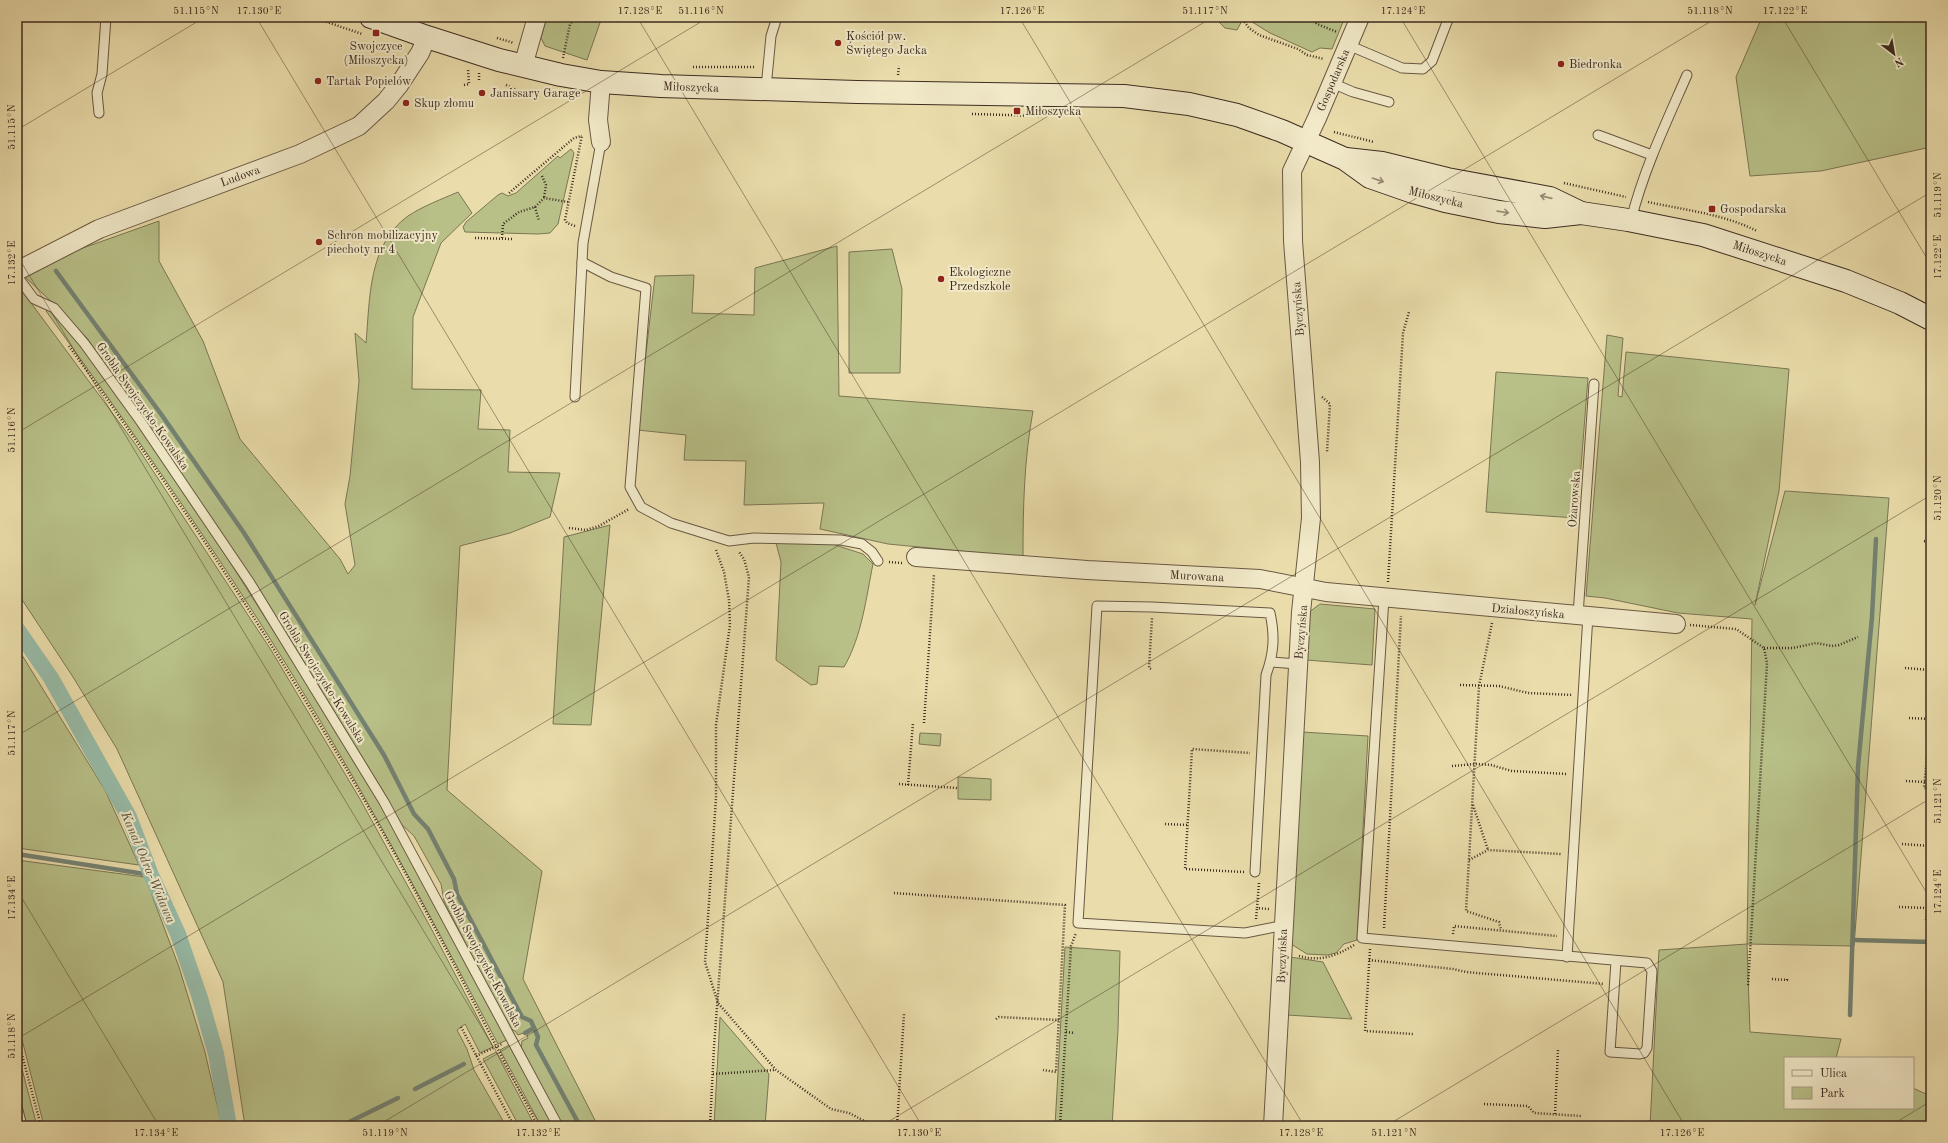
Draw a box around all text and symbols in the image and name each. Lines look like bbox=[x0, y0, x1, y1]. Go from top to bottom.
text: 51.115°N bbox=[173, 6, 219, 16]
text: 17.130°E bbox=[237, 6, 281, 16]
text: 17.128°E bbox=[618, 6, 662, 16]
text: 51.116°N bbox=[678, 6, 724, 16]
text: 17.126°E bbox=[1000, 6, 1044, 16]
text: 51.117°N bbox=[1182, 6, 1228, 16]
text: 17.124°E bbox=[1381, 6, 1425, 16]
text: 51.118°N bbox=[1687, 6, 1733, 16]
text: 17.122°E bbox=[1763, 6, 1807, 16]
marker: Swojczyce (Miłoszycka) bbox=[371, 28, 381, 38]
place label: Kościół pw. Świętego Jacka bbox=[846, 31, 927, 57]
north arrow bbox=[1874, 34, 1914, 74]
marker: Kościół pw. Świętego Jacka bbox=[833, 38, 843, 48]
place label: Swojczyce (Miłoszycka) bbox=[343, 41, 409, 67]
street label: Gospodarska bbox=[1315, 47, 1352, 113]
text: N bbox=[1891, 54, 1905, 68]
marker: Biedronka bbox=[1556, 59, 1566, 69]
place label: Biedronka bbox=[1569, 59, 1622, 71]
marker: Tartak Popielów bbox=[313, 76, 323, 86]
place label: Tartak Popielów bbox=[326, 76, 412, 88]
street label: Miłoszycka bbox=[663, 81, 719, 95]
marker: Janissary Garage bbox=[477, 88, 487, 98]
place label: Janissary Garage bbox=[490, 88, 581, 100]
marker: Skup złomu bbox=[401, 98, 411, 108]
place label: Skup złomu bbox=[414, 98, 475, 110]
text: 51.115°N bbox=[7, 104, 17, 150]
marker: Miłoszycka bbox=[1012, 106, 1022, 116]
place label: Miłoszycka bbox=[1025, 106, 1081, 118]
street label: Ludowa bbox=[219, 164, 262, 190]
text: 51.119°N bbox=[1933, 172, 1943, 218]
one-way arrow bbox=[1371, 177, 1384, 184]
street label: Miłoszycka bbox=[1407, 185, 1465, 211]
one-way arrow bbox=[1539, 193, 1552, 201]
marker: Gospodarska bbox=[1707, 204, 1717, 214]
place label: Gospodarska bbox=[1720, 204, 1787, 216]
one-way arrow bbox=[1497, 208, 1510, 216]
place label: Schron mobilizacyjny piechoty nr 4 bbox=[327, 230, 438, 256]
text: 17.122°E bbox=[1933, 235, 1943, 279]
marker: Schron mobilizacyjny piechoty nr 4 bbox=[314, 237, 324, 247]
street label: Miłoszycka bbox=[1731, 240, 1788, 268]
text: 17.132°E bbox=[7, 241, 17, 285]
place label: Ekologiczne Przedszkole bbox=[949, 267, 1011, 293]
marker: Ekologiczne Przedszkole bbox=[936, 274, 946, 284]
street label: Byczyńska bbox=[1291, 281, 1307, 337]
street label: Grobla Swojczycko-Kowalska bbox=[93, 341, 191, 473]
text: 51.116°N bbox=[7, 407, 17, 453]
street label: Ożarowska bbox=[1567, 470, 1583, 528]
text: 51.120°N bbox=[1933, 475, 1943, 521]
street label: Murowana bbox=[1169, 570, 1224, 584]
street label: Działoszyńska bbox=[1491, 603, 1565, 621]
street label: Byczyńska bbox=[1294, 604, 1310, 660]
street label: Grobla Swojczycko-Kowalska bbox=[276, 610, 367, 745]
text: 51.117°N bbox=[7, 710, 17, 756]
text: 51.121°N bbox=[1933, 778, 1943, 824]
water label: Kanał Odra-Widawa bbox=[118, 809, 177, 925]
text: 17.124°E bbox=[1933, 870, 1943, 914]
text: 17.134°E bbox=[7, 876, 17, 920]
street label: Grobla Swojczycko-Kowalska bbox=[441, 889, 523, 1030]
street label: Byczyńska bbox=[1276, 928, 1290, 984]
text: 51.118°N bbox=[7, 1013, 17, 1059]
legend bbox=[1784, 1057, 1914, 1109]
text: Ulica bbox=[1820, 1068, 1847, 1080]
text: Park bbox=[1820, 1088, 1845, 1100]
text: 17.134°E bbox=[134, 1128, 178, 1138]
text: 51.119°N bbox=[362, 1128, 408, 1138]
text: 17.132°E bbox=[516, 1128, 560, 1138]
text: 17.130°E bbox=[897, 1128, 941, 1138]
text: 17.128°E bbox=[1279, 1128, 1323, 1138]
text: 51.121°N bbox=[1371, 1128, 1417, 1138]
text: 17.126°E bbox=[1660, 1128, 1704, 1138]

